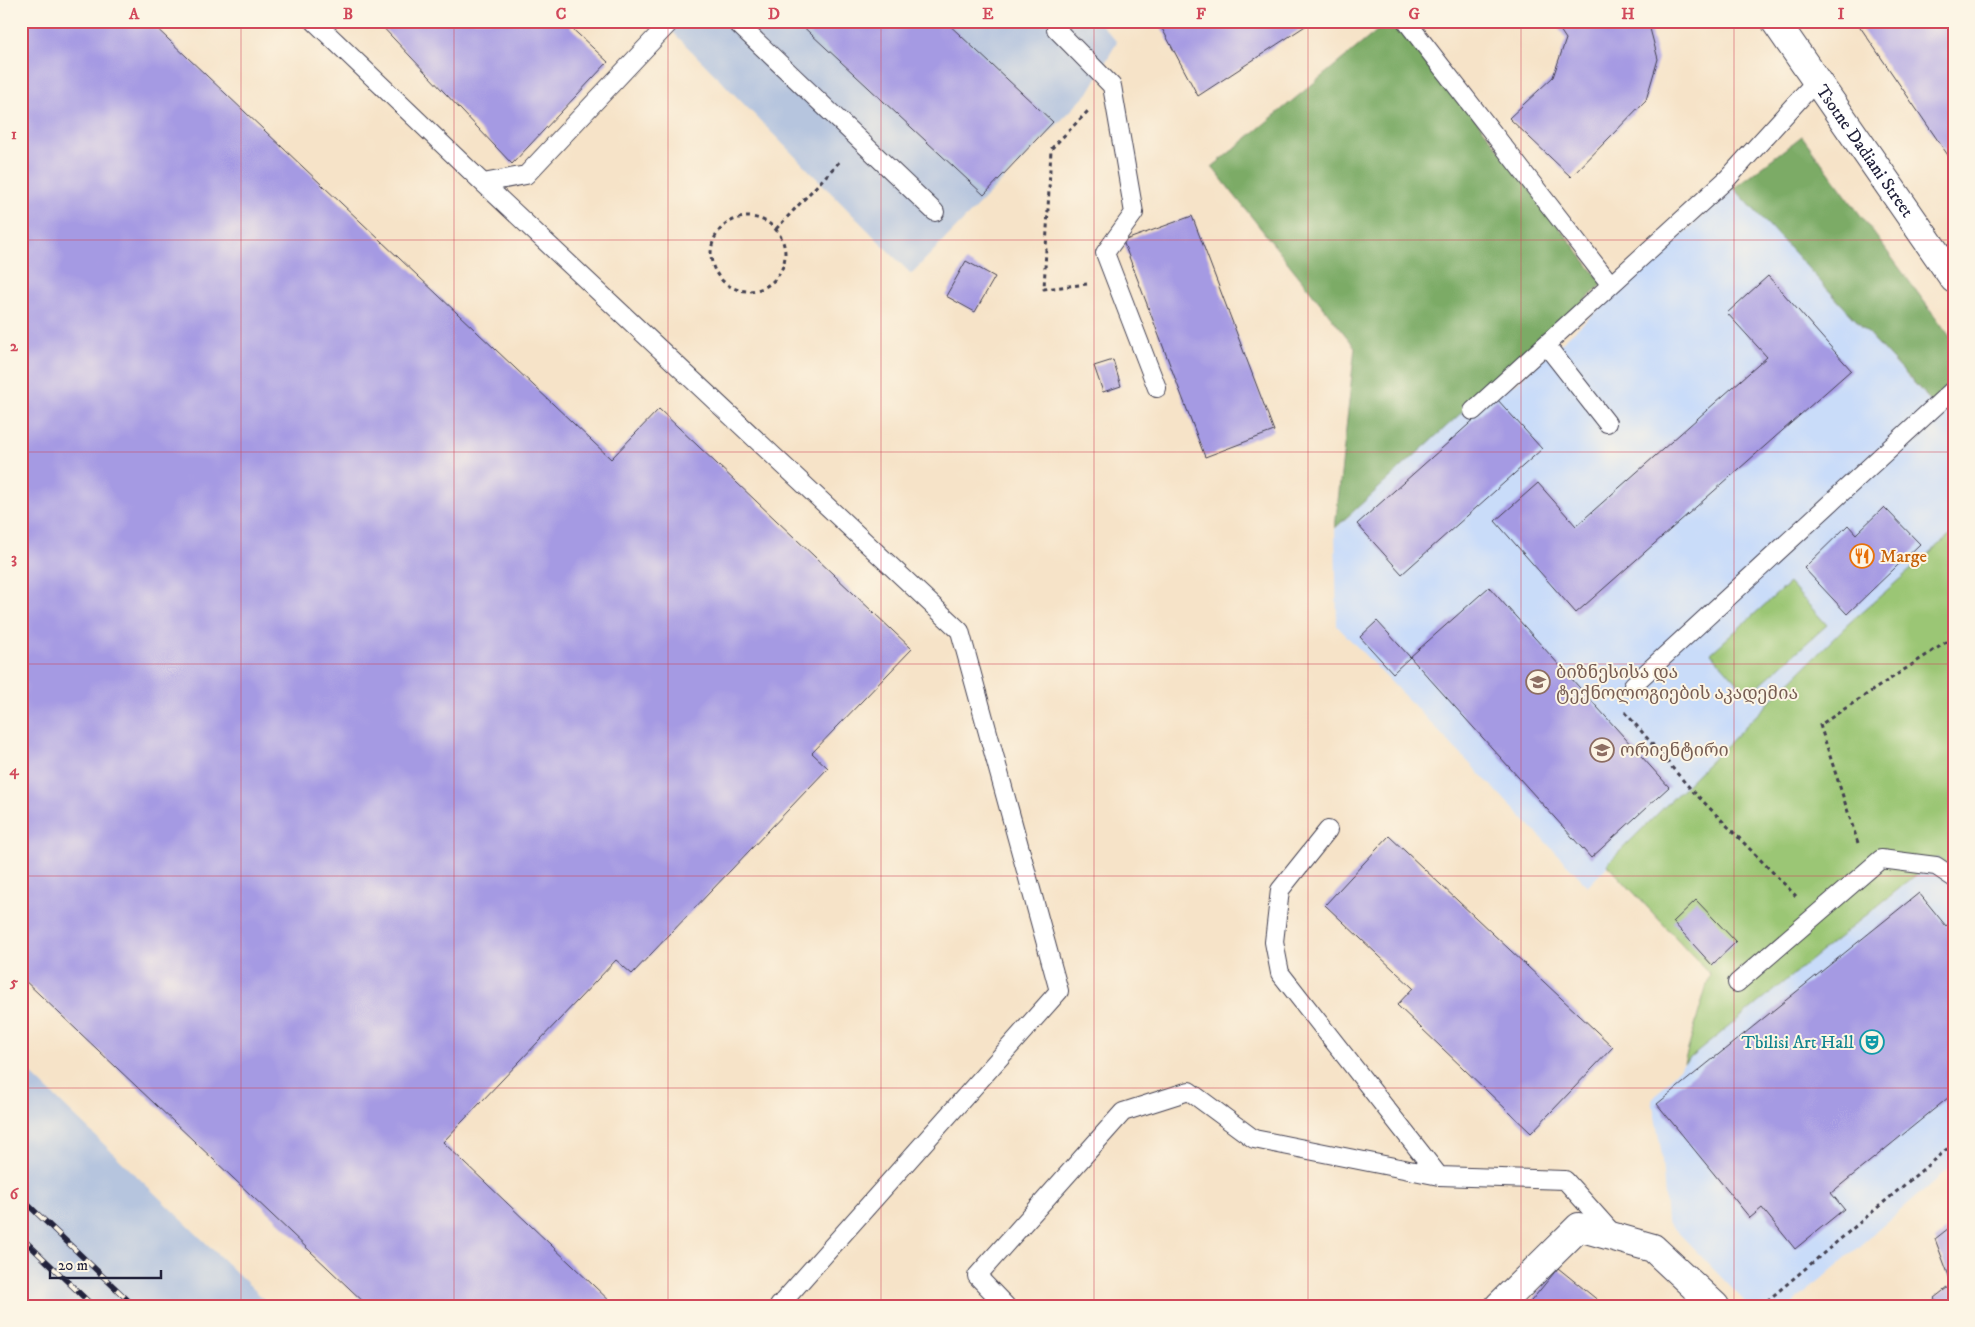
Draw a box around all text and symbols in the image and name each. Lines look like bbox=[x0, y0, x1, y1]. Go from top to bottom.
text: A bbox=[128, 4, 140, 24]
text: B bbox=[343, 4, 353, 24]
text: C bbox=[556, 4, 566, 24]
text: D bbox=[768, 4, 780, 24]
text: E bbox=[982, 4, 994, 24]
text: F bbox=[1196, 4, 1206, 24]
text: G bbox=[1408, 4, 1420, 24]
text: H bbox=[1621, 4, 1635, 24]
text: I bbox=[1838, 4, 1845, 24]
street label: Tsotne Dadiani Street bbox=[1811, 81, 1918, 222]
text: 1 bbox=[11, 124, 17, 144]
text: 2 bbox=[10, 336, 19, 356]
restaurant icon: Marge bbox=[1849, 543, 1875, 569]
place label: Marge bbox=[1880, 546, 1927, 568]
text: 3 bbox=[11, 548, 17, 568]
place label: ბიზნესისა და ტექნოლოგიების აკადემია bbox=[1556, 662, 1798, 705]
school or university icon: ბიზნესისა და ტექნოლოგიების აკადემია bbox=[1525, 669, 1551, 695]
school or university icon: ორიენტირი bbox=[1589, 737, 1615, 763]
place label: ორიენტირი bbox=[1620, 740, 1729, 762]
text: 4 bbox=[8, 760, 19, 780]
text: 5 bbox=[9, 972, 18, 992]
theatre icon: Tbilisi Art Hall bbox=[1859, 1029, 1885, 1055]
place label: Tbilisi Art Hall bbox=[1741, 1032, 1855, 1054]
text: 6 bbox=[10, 1184, 20, 1204]
scale bar bbox=[50, 1247, 161, 1279]
text: 20 m bbox=[58, 1256, 88, 1275]

